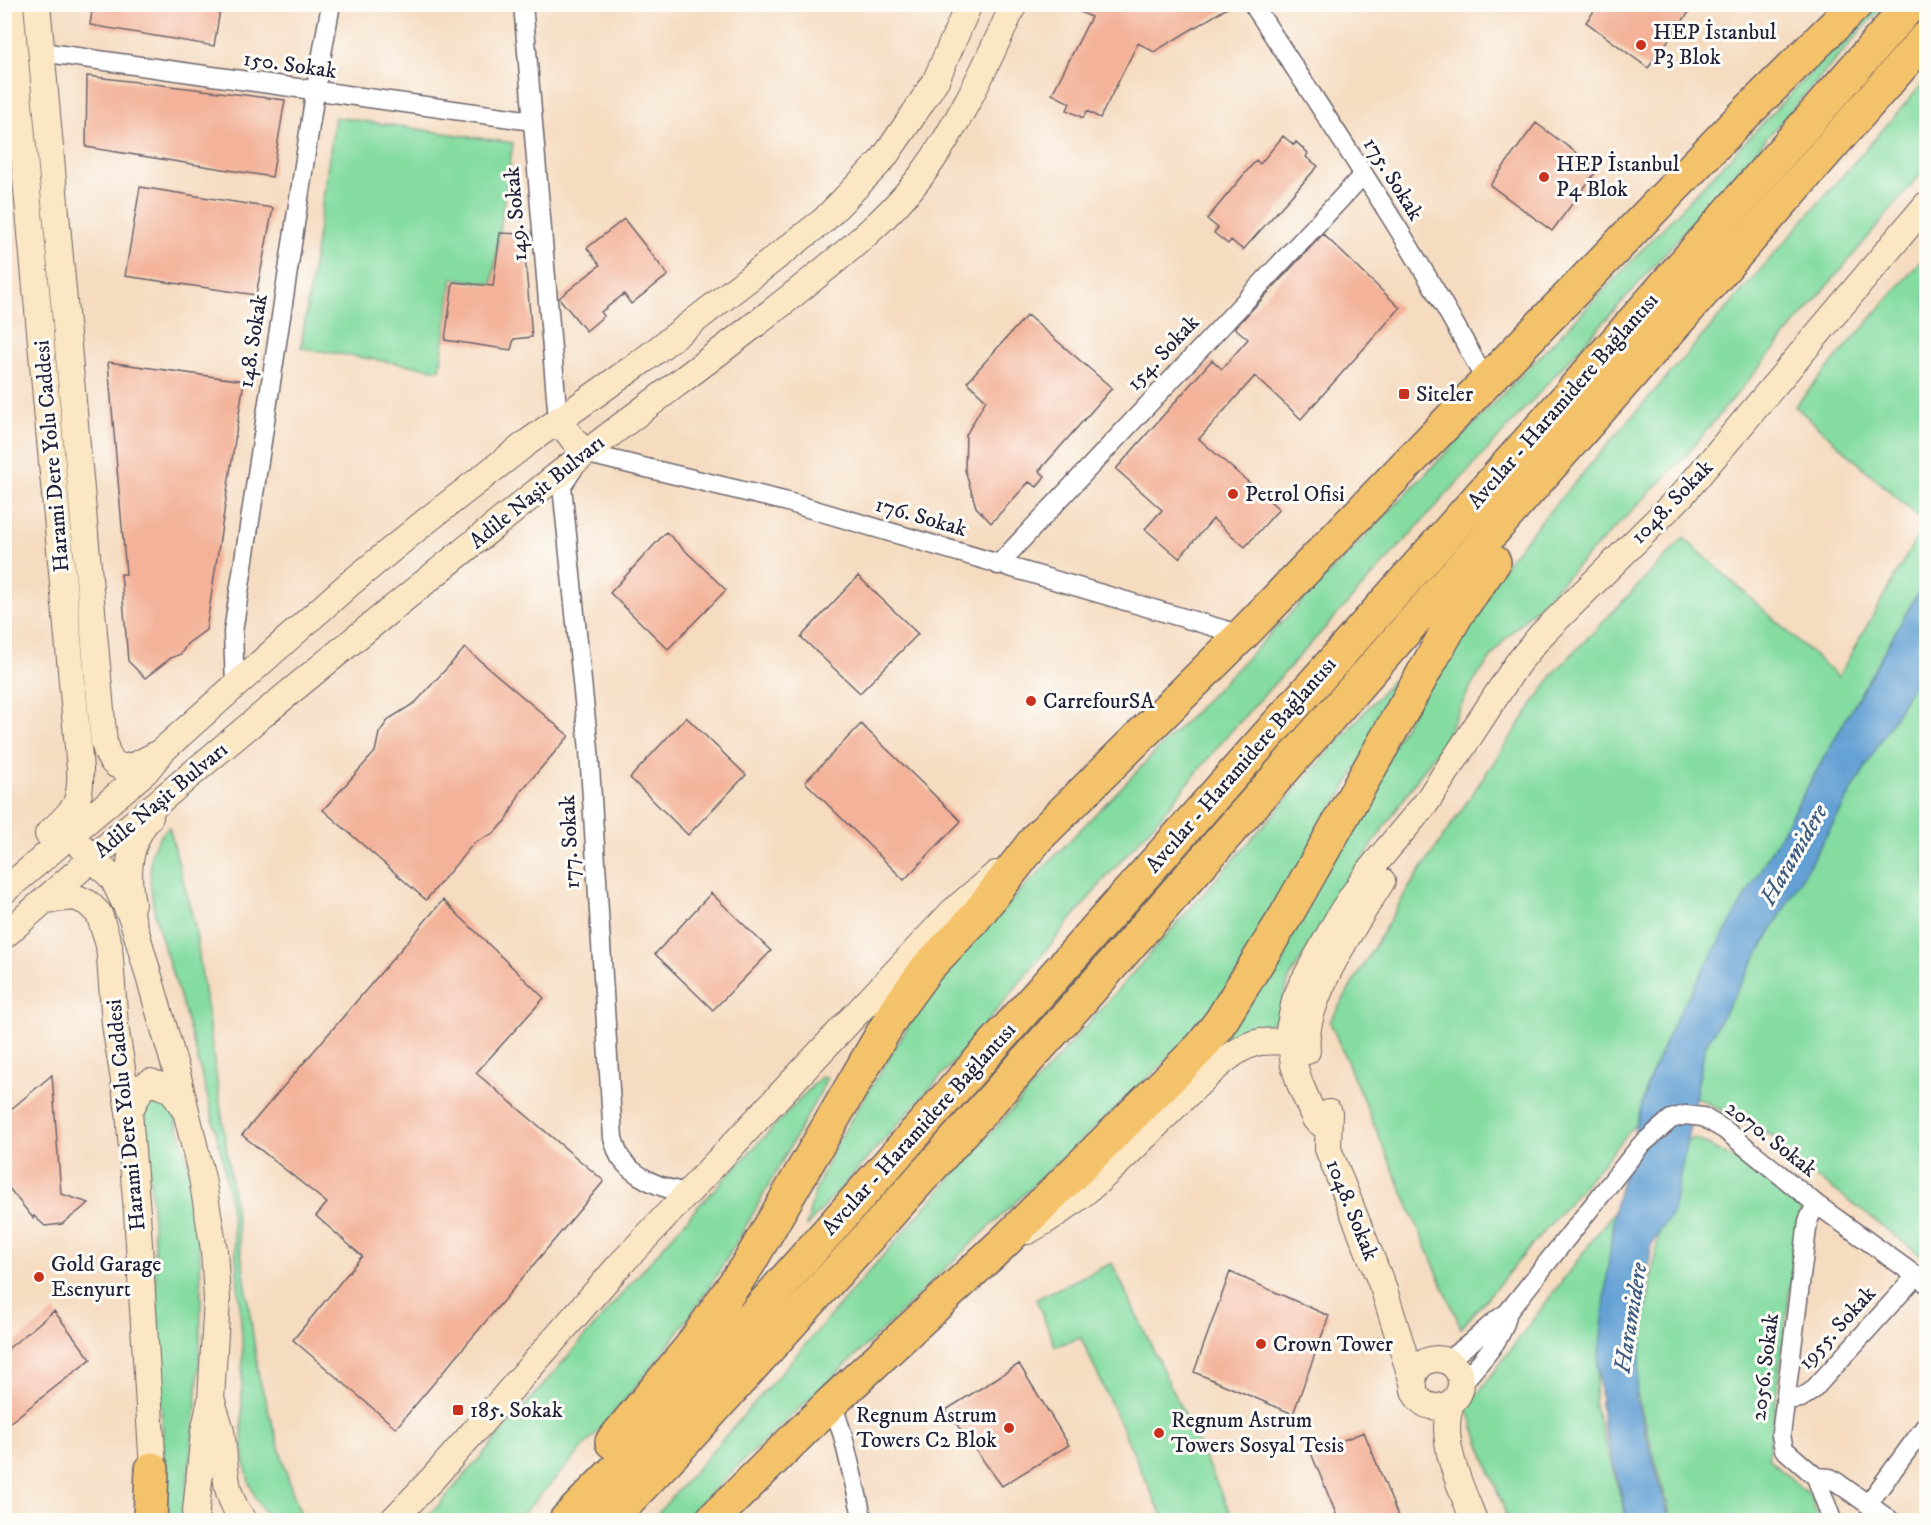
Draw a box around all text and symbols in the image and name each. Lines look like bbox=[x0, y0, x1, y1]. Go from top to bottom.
place label: HEP İstanbul P3 Blok bbox=[1653, 19, 1777, 71]
marker: HEP İstanbul P3 Blok bbox=[1634, 38, 1648, 52]
street label: 150. Sokak bbox=[242, 45, 338, 85]
street label: 175. Sokak bbox=[1357, 132, 1429, 226]
place label: HEP İstanbul P4 Blok bbox=[1556, 151, 1680, 203]
street label: 149. Sokak bbox=[498, 165, 534, 262]
marker: HEP İstanbul P4 Blok bbox=[1537, 170, 1551, 184]
street label: Avcılar - Haramidere Bağlantısı bbox=[1462, 287, 1664, 515]
street label: 148. Sokak bbox=[232, 292, 274, 390]
street label: 154. Sokak bbox=[1121, 309, 1205, 397]
street label: Harami Dere Yolu Caddesi bbox=[28, 339, 76, 573]
place label: Siteler bbox=[1416, 381, 1474, 408]
marker: Siteler bbox=[1397, 387, 1411, 401]
street label: Adile Naşit Bulvarı bbox=[464, 429, 610, 555]
street label: 1048. Sokak bbox=[1625, 454, 1719, 550]
place label: Petrol Ofisi bbox=[1245, 481, 1345, 508]
marker: Petrol Ofisi bbox=[1226, 487, 1240, 501]
street label: 176. Sokak bbox=[872, 491, 970, 543]
street label: Avcılar - Haramidere Bağlantısı bbox=[1140, 651, 1342, 879]
place label: CarrefourSA bbox=[1043, 688, 1155, 715]
marker: CarrefourSA bbox=[1024, 694, 1038, 708]
street label: Adile Naşit Bulvarı bbox=[89, 736, 233, 864]
street label: 177. Sokak bbox=[554, 794, 586, 890]
water label: Haramidere bbox=[1753, 799, 1835, 912]
street label: Harami Dere Yolu Caddesi bbox=[100, 998, 152, 1232]
street label: Avcılar - Haramidere Bağlantısı bbox=[816, 1017, 1022, 1241]
street label: 2070. Sokak bbox=[1720, 1095, 1822, 1183]
street label: 1048. Sokak bbox=[1319, 1155, 1385, 1265]
place label: Gold Garage Esenyurt bbox=[51, 1251, 161, 1303]
water label: Haramidere bbox=[1607, 1260, 1655, 1376]
marker: Gold Garage Esenyurt bbox=[32, 1270, 46, 1284]
street label: 1955. Sokak bbox=[1792, 1280, 1882, 1375]
street label: 2056. Sokak bbox=[1745, 1312, 1785, 1422]
place label: Crown Tower bbox=[1273, 1331, 1394, 1358]
marker: Crown Tower bbox=[1254, 1337, 1268, 1351]
place label: 185. Sokak bbox=[470, 1397, 563, 1424]
place label: Regnum Astrum Towers C2 Blok bbox=[856, 1402, 997, 1454]
marker: 185. Sokak bbox=[451, 1403, 465, 1417]
place label: Regnum Astrum Towers Sosyal Tesis bbox=[1171, 1407, 1344, 1459]
marker: Regnum Astrum Towers C2 Blok bbox=[1002, 1421, 1016, 1435]
marker: Regnum Astrum Towers Sosyal Tesis bbox=[1152, 1426, 1166, 1440]

